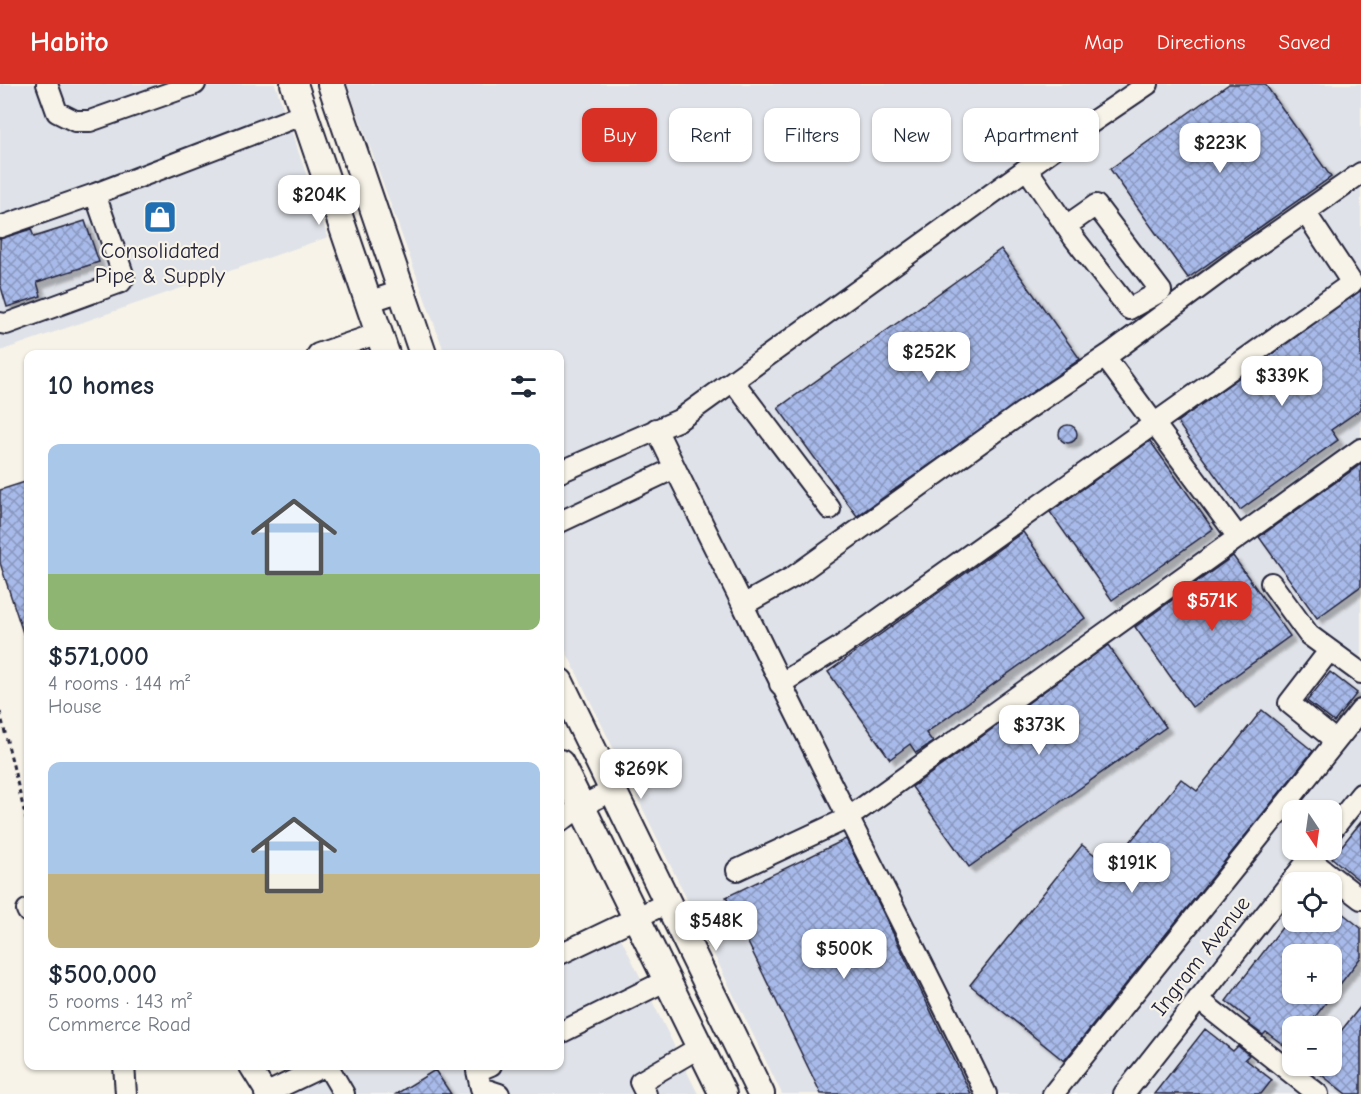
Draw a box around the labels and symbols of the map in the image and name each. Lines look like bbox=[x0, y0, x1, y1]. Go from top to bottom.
pin: $223K bbox=[1178, 123, 1262, 174]
pin: $204K bbox=[277, 175, 361, 226]
shop icon: Consolidated Pipe & Supply bbox=[142, 199, 178, 235]
place label: Consolidated Pipe & Supply bbox=[95, 238, 225, 289]
pin: $252K bbox=[887, 332, 971, 383]
pin: $339K bbox=[1240, 356, 1324, 407]
pin: $571K bbox=[1170, 581, 1254, 632]
pin: $373K bbox=[997, 705, 1081, 756]
pin: $269K bbox=[599, 749, 683, 800]
north arrow bbox=[1282, 800, 1342, 860]
pin: $191K bbox=[1090, 843, 1174, 894]
street label: Ingram Avenue bbox=[1146, 891, 1256, 1021]
pin: $548K bbox=[674, 901, 758, 952]
pin: $500K bbox=[802, 929, 886, 980]

